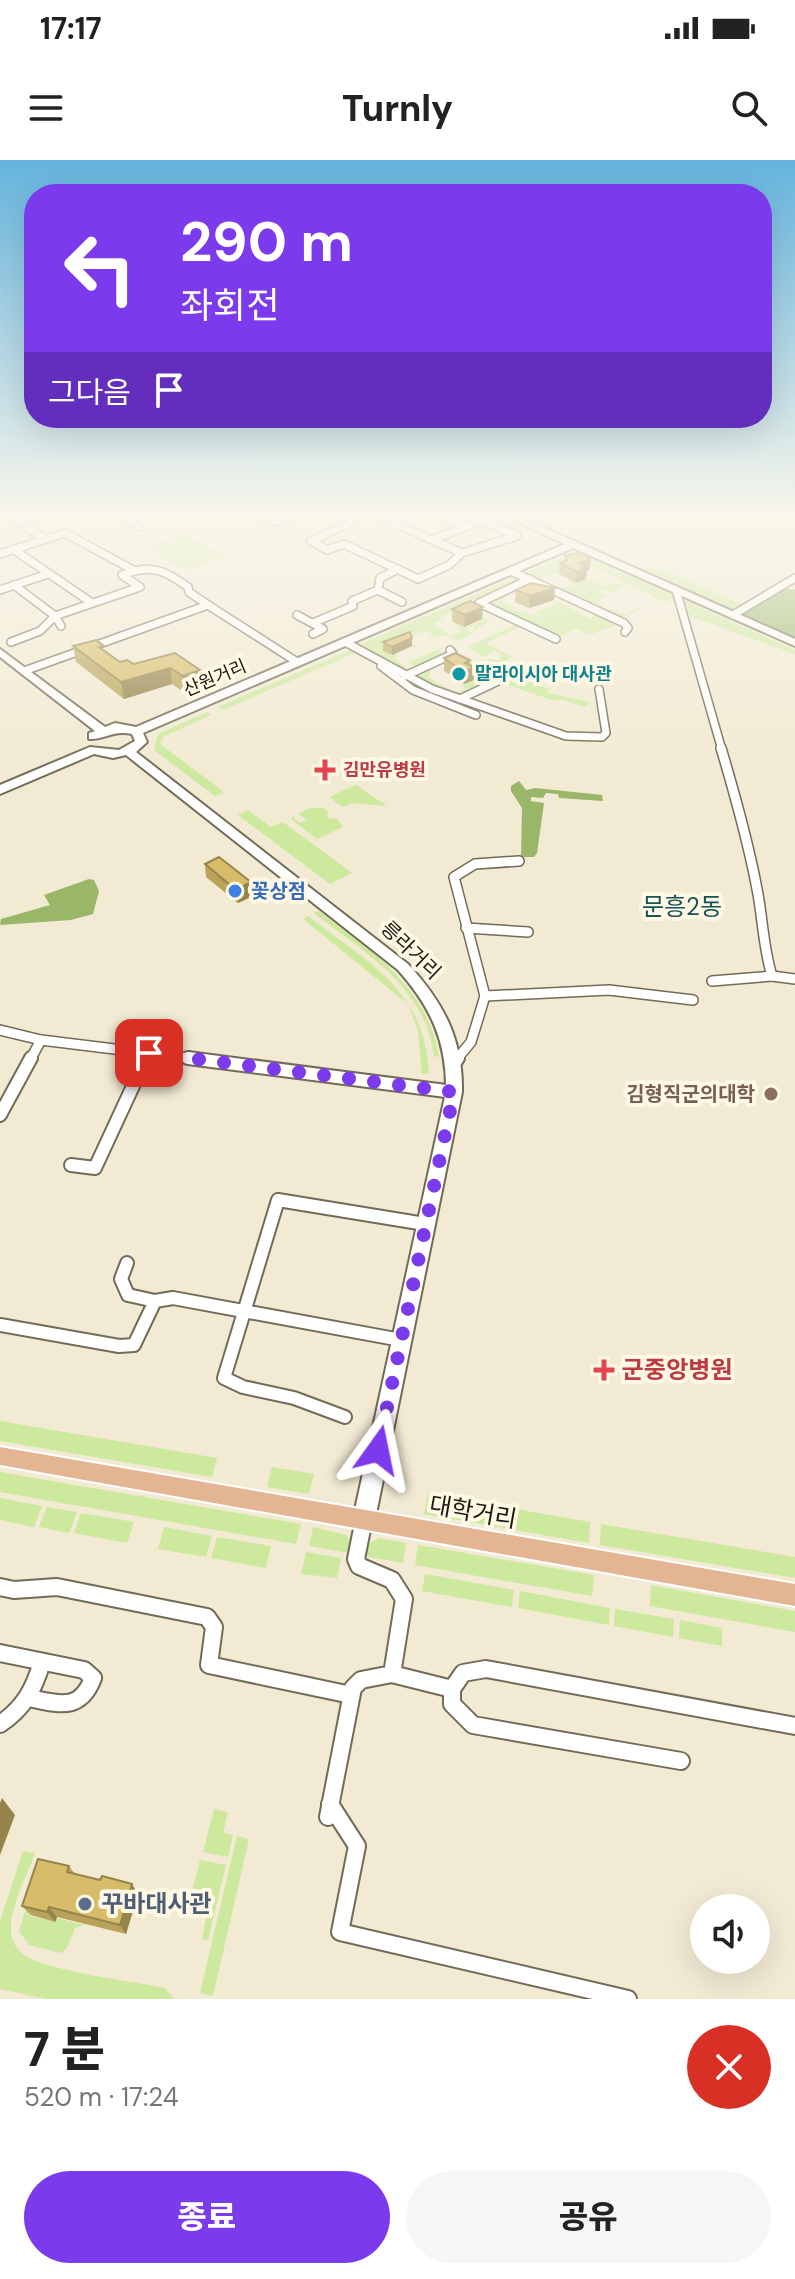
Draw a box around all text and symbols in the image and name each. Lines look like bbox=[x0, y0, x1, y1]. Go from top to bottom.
text: 17:17 bbox=[40, 9, 102, 48]
text: Turnly bbox=[342, 85, 453, 132]
icon: menu bbox=[24, 86, 68, 130]
icon: search bbox=[727, 86, 771, 130]
text: 290 m bbox=[180, 205, 353, 278]
icon: left bbox=[48, 216, 152, 320]
text: 좌회전 bbox=[180, 282, 279, 329]
icon: arrive bbox=[147, 368, 191, 412]
text: 그다음 bbox=[48, 373, 131, 412]
street label: 산원거리 bbox=[180, 654, 250, 702]
place label: 말라이시아 대사관 bbox=[475, 662, 612, 686]
marker: 말라이시아 대사관 bbox=[450, 665, 468, 683]
place label: 김만유병원 bbox=[343, 758, 426, 782]
marker: 김만유병원 bbox=[314, 759, 336, 781]
place label: 꽃상점 bbox=[251, 878, 306, 904]
marker: 꽃상점 bbox=[226, 882, 244, 900]
district label: 문흥2동 bbox=[642, 891, 722, 922]
street label: 릉라거리 bbox=[375, 915, 447, 985]
pin bbox=[115, 1019, 183, 1087]
icon: arrive bbox=[127, 1031, 171, 1075]
place label: 김형직군의대학 bbox=[626, 1081, 756, 1107]
marker: 김형직군의대학 bbox=[762, 1085, 780, 1103]
place label: 군중앙병원 bbox=[622, 1354, 732, 1385]
marker: 군중앙병원 bbox=[593, 1359, 615, 1381]
position arrow bbox=[336, 1408, 420, 1492]
street label: 대학거리 bbox=[427, 1489, 519, 1534]
place label: 꾸바대사관 bbox=[101, 1888, 211, 1919]
map controls bbox=[690, 1894, 770, 1974]
button: sound bbox=[690, 1894, 770, 1974]
marker: 꾸바대사관 bbox=[76, 1895, 94, 1913]
text: 7 분 bbox=[24, 2018, 105, 2081]
button: close bbox=[687, 2025, 771, 2109]
text: 520 m · 17:24 bbox=[24, 2080, 179, 2114]
button: 종료 bbox=[24, 2171, 390, 2263]
button: 공유 bbox=[406, 2171, 771, 2263]

